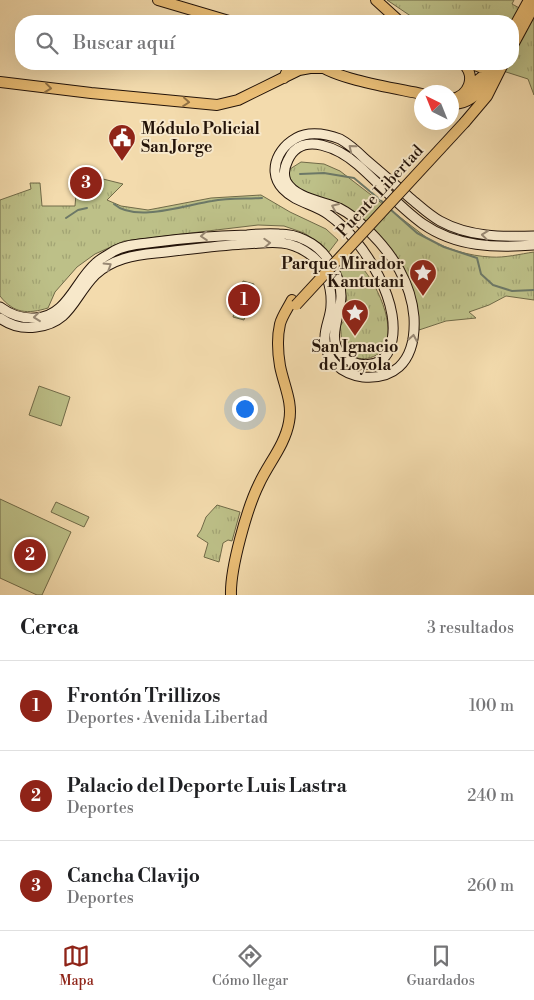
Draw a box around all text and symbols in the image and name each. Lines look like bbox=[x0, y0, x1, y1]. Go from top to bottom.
search box bbox=[15, 15, 519, 70]
icon: search bbox=[33, 29, 61, 57]
text: Buscar aquí bbox=[73, 31, 175, 55]
one-way arrow bbox=[45, 82, 53, 93]
north arrow bbox=[414, 85, 459, 130]
one-way arrow bbox=[182, 97, 190, 108]
place label: Módulo Policial San Jorge bbox=[141, 119, 261, 157]
public building icon: Módulo Policial San Jorge bbox=[107, 123, 137, 162]
street label: Puente Libertad bbox=[332, 141, 428, 241]
one-way arrow bbox=[349, 145, 358, 153]
pin: 3 bbox=[70, 164, 102, 202]
one-way arrow bbox=[331, 203, 340, 214]
one-way arrow bbox=[481, 230, 489, 241]
one-way arrow bbox=[200, 231, 208, 242]
one-way arrow bbox=[264, 238, 272, 248]
place label: Parque Mirador Kantutani bbox=[281, 254, 404, 292]
place icon: Parque Mirador Kantutani bbox=[408, 258, 438, 297]
one-way arrow bbox=[103, 263, 112, 273]
pin: 1 bbox=[228, 281, 260, 319]
place icon: San Ignacio de Loyola bbox=[340, 298, 370, 337]
one-way arrow bbox=[32, 311, 40, 322]
one-way arrow bbox=[407, 334, 417, 343]
place label: San Ignacio de Loyola bbox=[312, 337, 398, 375]
your location bbox=[232, 396, 258, 422]
pin: 2 bbox=[14, 536, 46, 574]
text: Cerca bbox=[20, 615, 79, 641]
text: 3 resultados bbox=[427, 618, 514, 638]
text: Frontón Trillizos bbox=[67, 684, 221, 708]
text: 1 bbox=[32, 696, 40, 716]
text: 100 m bbox=[469, 696, 514, 716]
text: Deportes · Avenida Libertad bbox=[67, 708, 268, 728]
text: Palacio del Deporte Luis Lastra bbox=[67, 774, 347, 798]
text: 2 bbox=[31, 786, 41, 806]
text: 240 m bbox=[467, 786, 514, 806]
text: Deportes bbox=[67, 798, 134, 818]
text: Cancha Clavijo bbox=[67, 864, 200, 888]
text: 3 bbox=[31, 876, 41, 896]
text: 260 m bbox=[467, 876, 514, 896]
text: Deportes bbox=[67, 888, 134, 908]
tab: Mapa bbox=[59, 942, 94, 990]
tab: Cómo llegar bbox=[212, 942, 288, 990]
tab: Guardados bbox=[407, 942, 475, 990]

